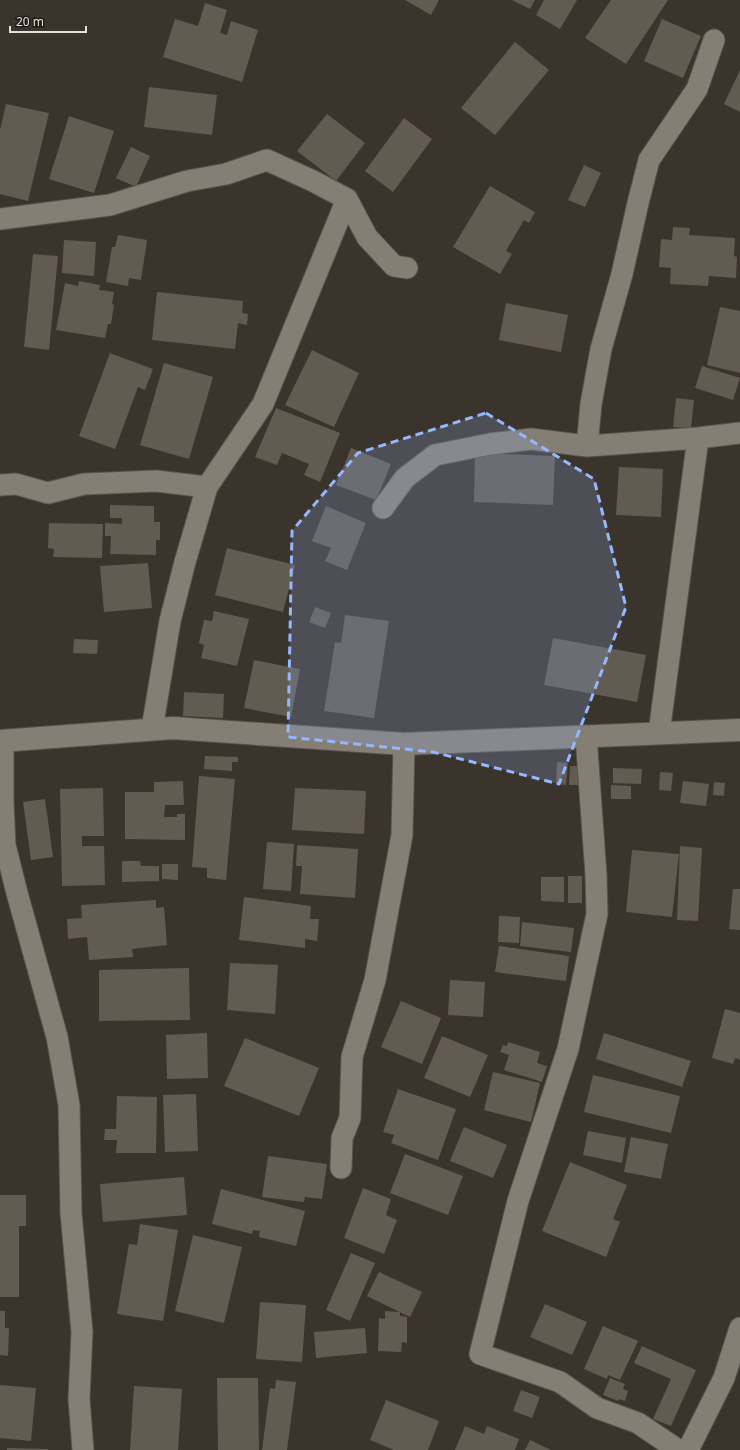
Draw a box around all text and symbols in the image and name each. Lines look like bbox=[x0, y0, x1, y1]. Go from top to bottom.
scale bar bbox=[10, 8, 86, 34]
text: 20 m bbox=[16, 13, 44, 30]

